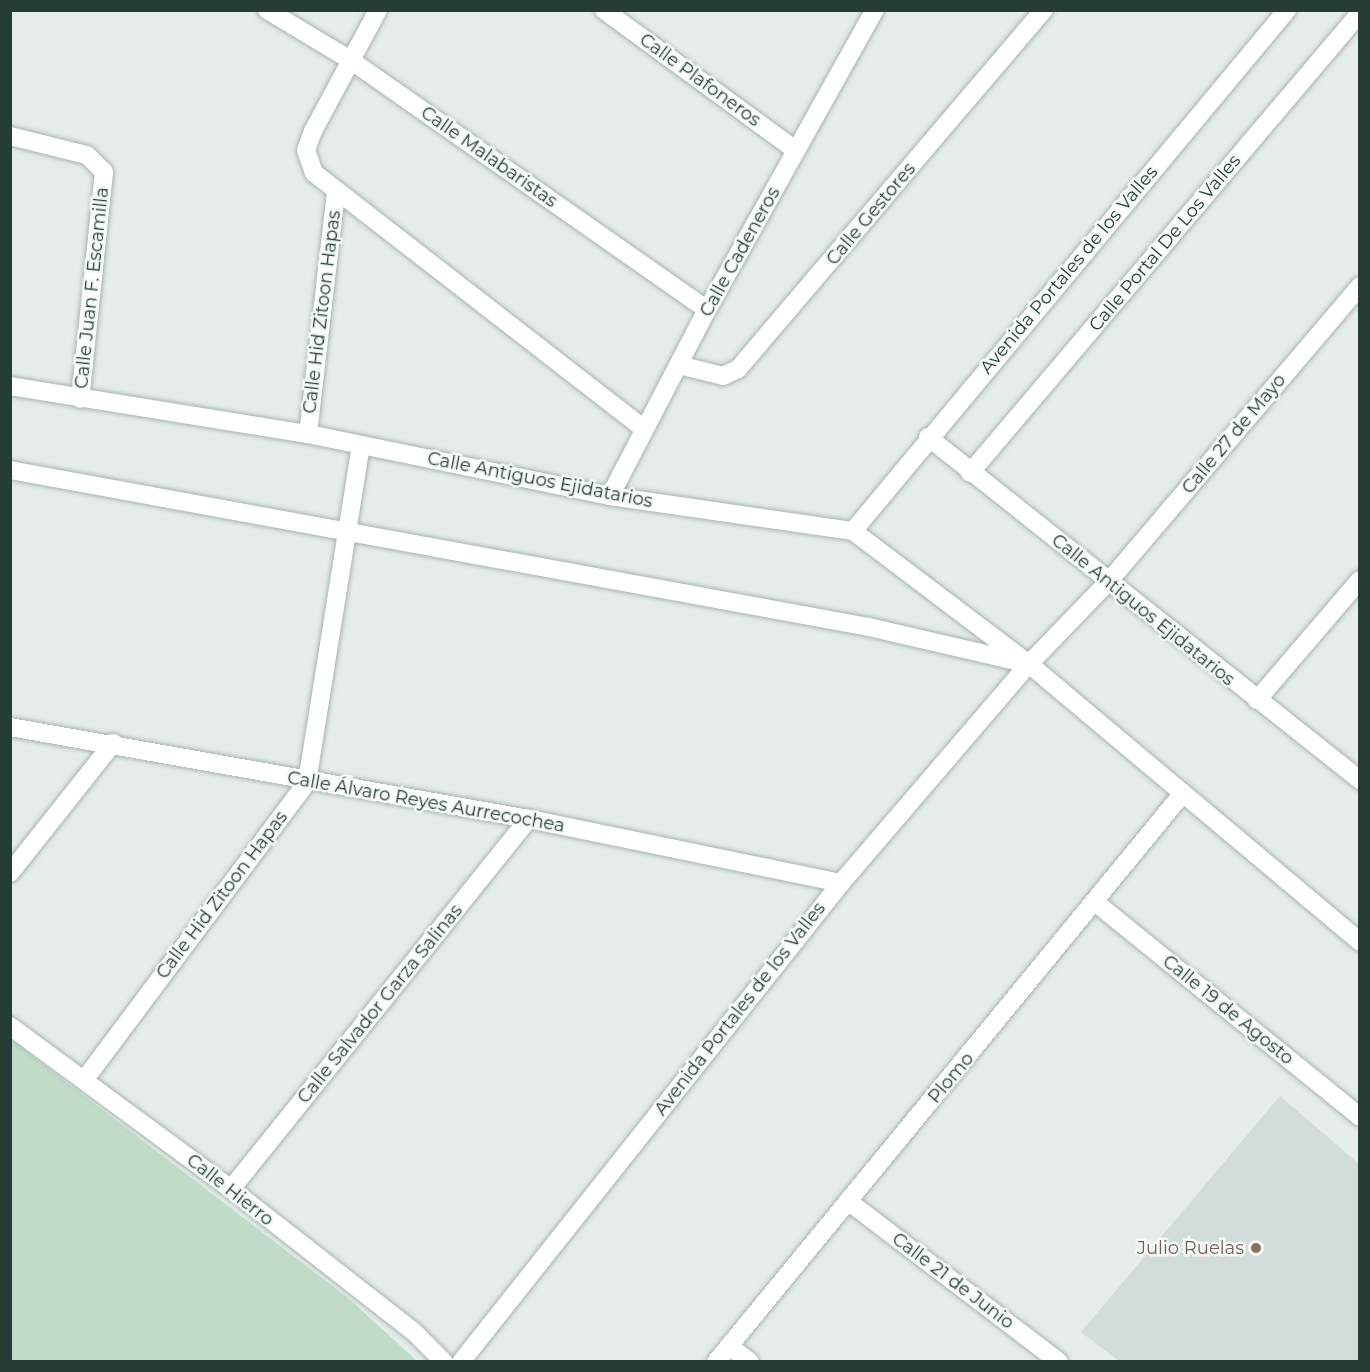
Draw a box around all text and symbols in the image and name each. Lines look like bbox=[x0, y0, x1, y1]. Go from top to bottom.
street label: Calle Plafoneros bbox=[635, 29, 765, 131]
street label: Calle Malabaristas bbox=[417, 102, 561, 212]
street label: Calle Portal De Los Valles bbox=[1085, 150, 1245, 336]
street label: Calle Gestores bbox=[822, 158, 920, 270]
street label: Avenida Portales de los Valles bbox=[976, 162, 1162, 378]
street label: Calle Cadeneros bbox=[695, 183, 785, 321]
street label: Calle Juan F. Escamilla bbox=[71, 186, 113, 390]
street label: Calle Hid Zitoon Hapas bbox=[299, 209, 345, 415]
street label: Calle 27 de Mayo bbox=[1178, 370, 1290, 498]
street label: Calle Antiguos Ejidatarios bbox=[425, 448, 655, 512]
street label: Calle Antiguos Ejidatarios bbox=[1047, 530, 1239, 690]
street label: Calle Álvaro Reyes Aurrecochea bbox=[286, 767, 566, 837]
street label: Calle Hid Zitoon Hapas bbox=[152, 807, 292, 983]
street label: Avenida Portales de los Valles bbox=[650, 898, 830, 1120]
street label: Calle Salvador Garza Salinas bbox=[293, 900, 467, 1108]
street label: Calle 19 de Agosto bbox=[1158, 951, 1298, 1069]
street label: Plomo bbox=[924, 1048, 978, 1108]
street label: Calle Hierro bbox=[182, 1149, 278, 1231]
street label: Calle 21 de Junio bbox=[888, 1228, 1018, 1334]
place label: Julio Ruelas bbox=[1137, 1237, 1244, 1259]
marker: Julio Ruelas bbox=[1249, 1241, 1263, 1255]

